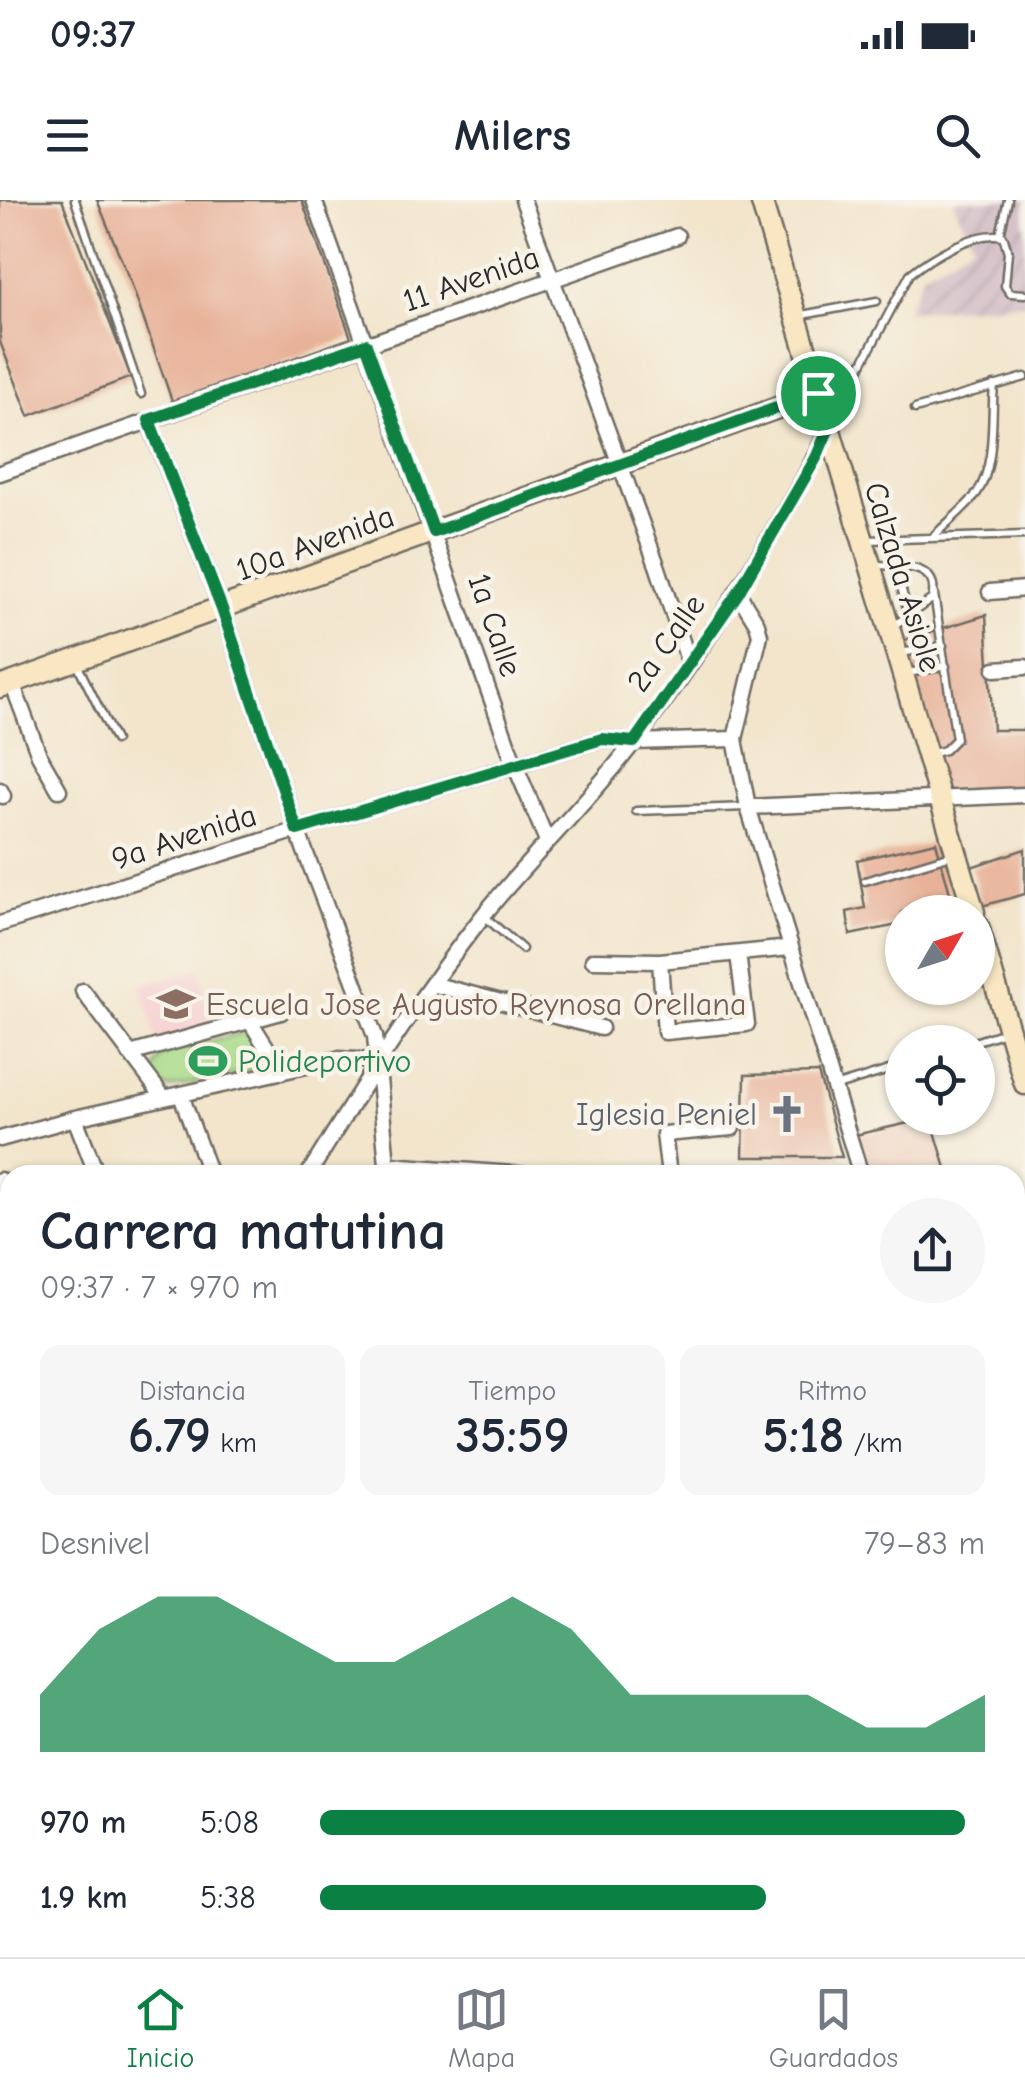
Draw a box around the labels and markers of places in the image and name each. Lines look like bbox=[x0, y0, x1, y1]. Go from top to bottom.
pin bbox=[776, 351, 861, 436]
school or university icon: Escuela Jose Augusto Reynosa Orellana bbox=[155, 983, 197, 1025]
place label: Escuela Jose Augusto Reynosa Orellana bbox=[206, 986, 746, 1023]
sports icon: Polideportivo bbox=[187, 1040, 229, 1082]
place label: Polideportivo bbox=[238, 1043, 411, 1080]
church icon: Iglesia Peniel bbox=[766, 1093, 808, 1135]
place label: Iglesia Peniel bbox=[576, 1096, 757, 1133]

